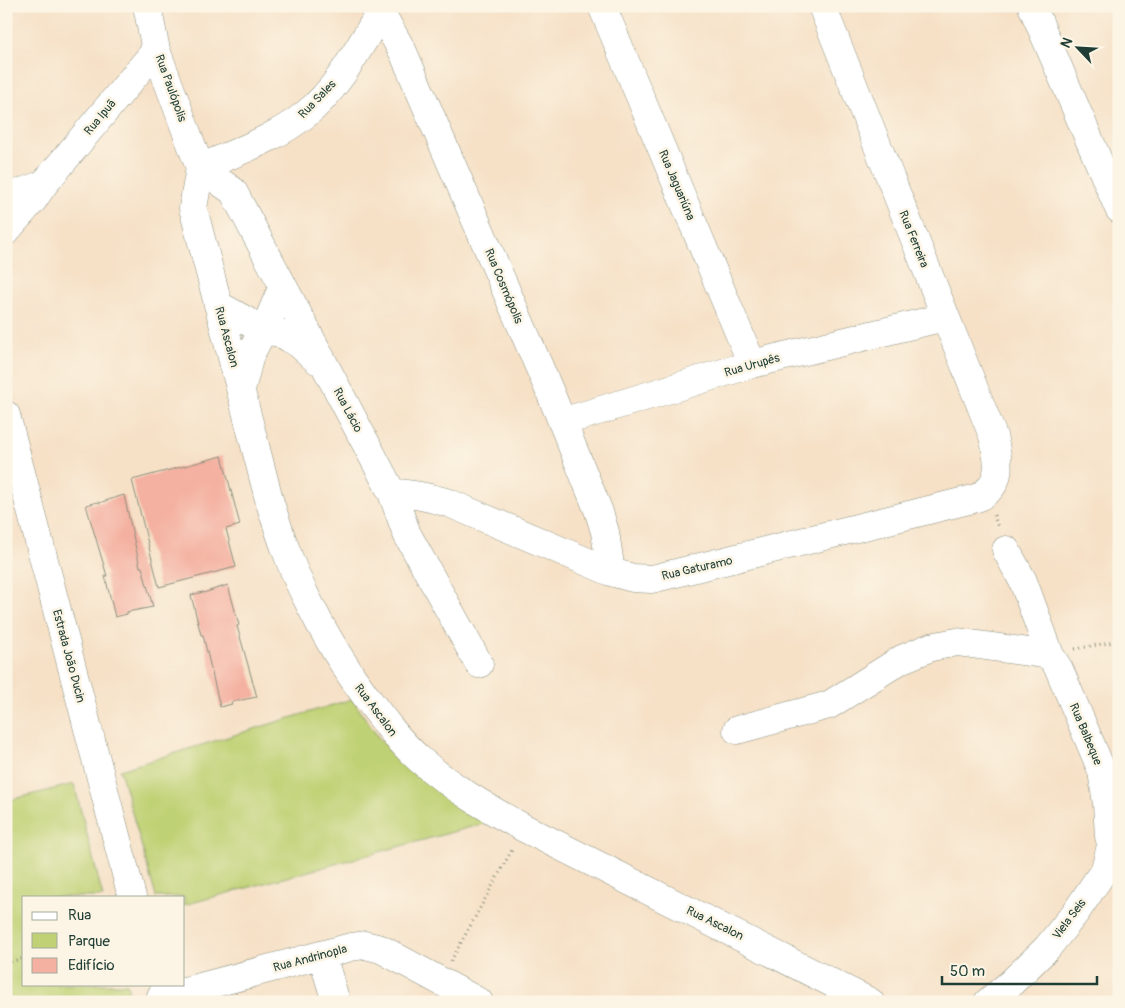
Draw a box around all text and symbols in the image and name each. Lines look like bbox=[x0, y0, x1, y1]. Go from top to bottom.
north arrow bbox=[1052, 22, 1102, 72]
text: N bbox=[1057, 35, 1076, 51]
street label: Rua Paulópolis bbox=[151, 52, 190, 124]
street label: Rua Sales bbox=[295, 76, 340, 122]
street label: Rua Ipuã bbox=[81, 96, 120, 138]
street label: Rua Jaguariúna bbox=[655, 148, 698, 223]
street label: Rua Ferreira bbox=[895, 208, 932, 270]
street label: Rua Cosmópolis bbox=[481, 246, 526, 327]
street label: Rua Ascalon bbox=[211, 305, 242, 369]
street label: Rua Urupês bbox=[723, 350, 782, 381]
street label: Rua Lácio bbox=[330, 385, 366, 436]
street label: Rua Gaturamo bbox=[660, 553, 735, 584]
street label: Estrada João Ducin bbox=[49, 608, 88, 705]
street label: Rua Ascalon bbox=[351, 681, 400, 740]
street label: Rua Balbeque bbox=[1066, 701, 1105, 767]
legend bbox=[22, 896, 185, 986]
street label: Viela Seis bbox=[1049, 896, 1090, 942]
street label: Rua Ascalon bbox=[684, 903, 746, 944]
text: Rua bbox=[68, 906, 91, 925]
text: Parque bbox=[68, 932, 111, 951]
street label: Rua Andrinopla bbox=[272, 941, 349, 976]
scale bar bbox=[942, 953, 1098, 985]
text: Edifício bbox=[68, 956, 114, 975]
text: 50 m bbox=[950, 962, 985, 981]

